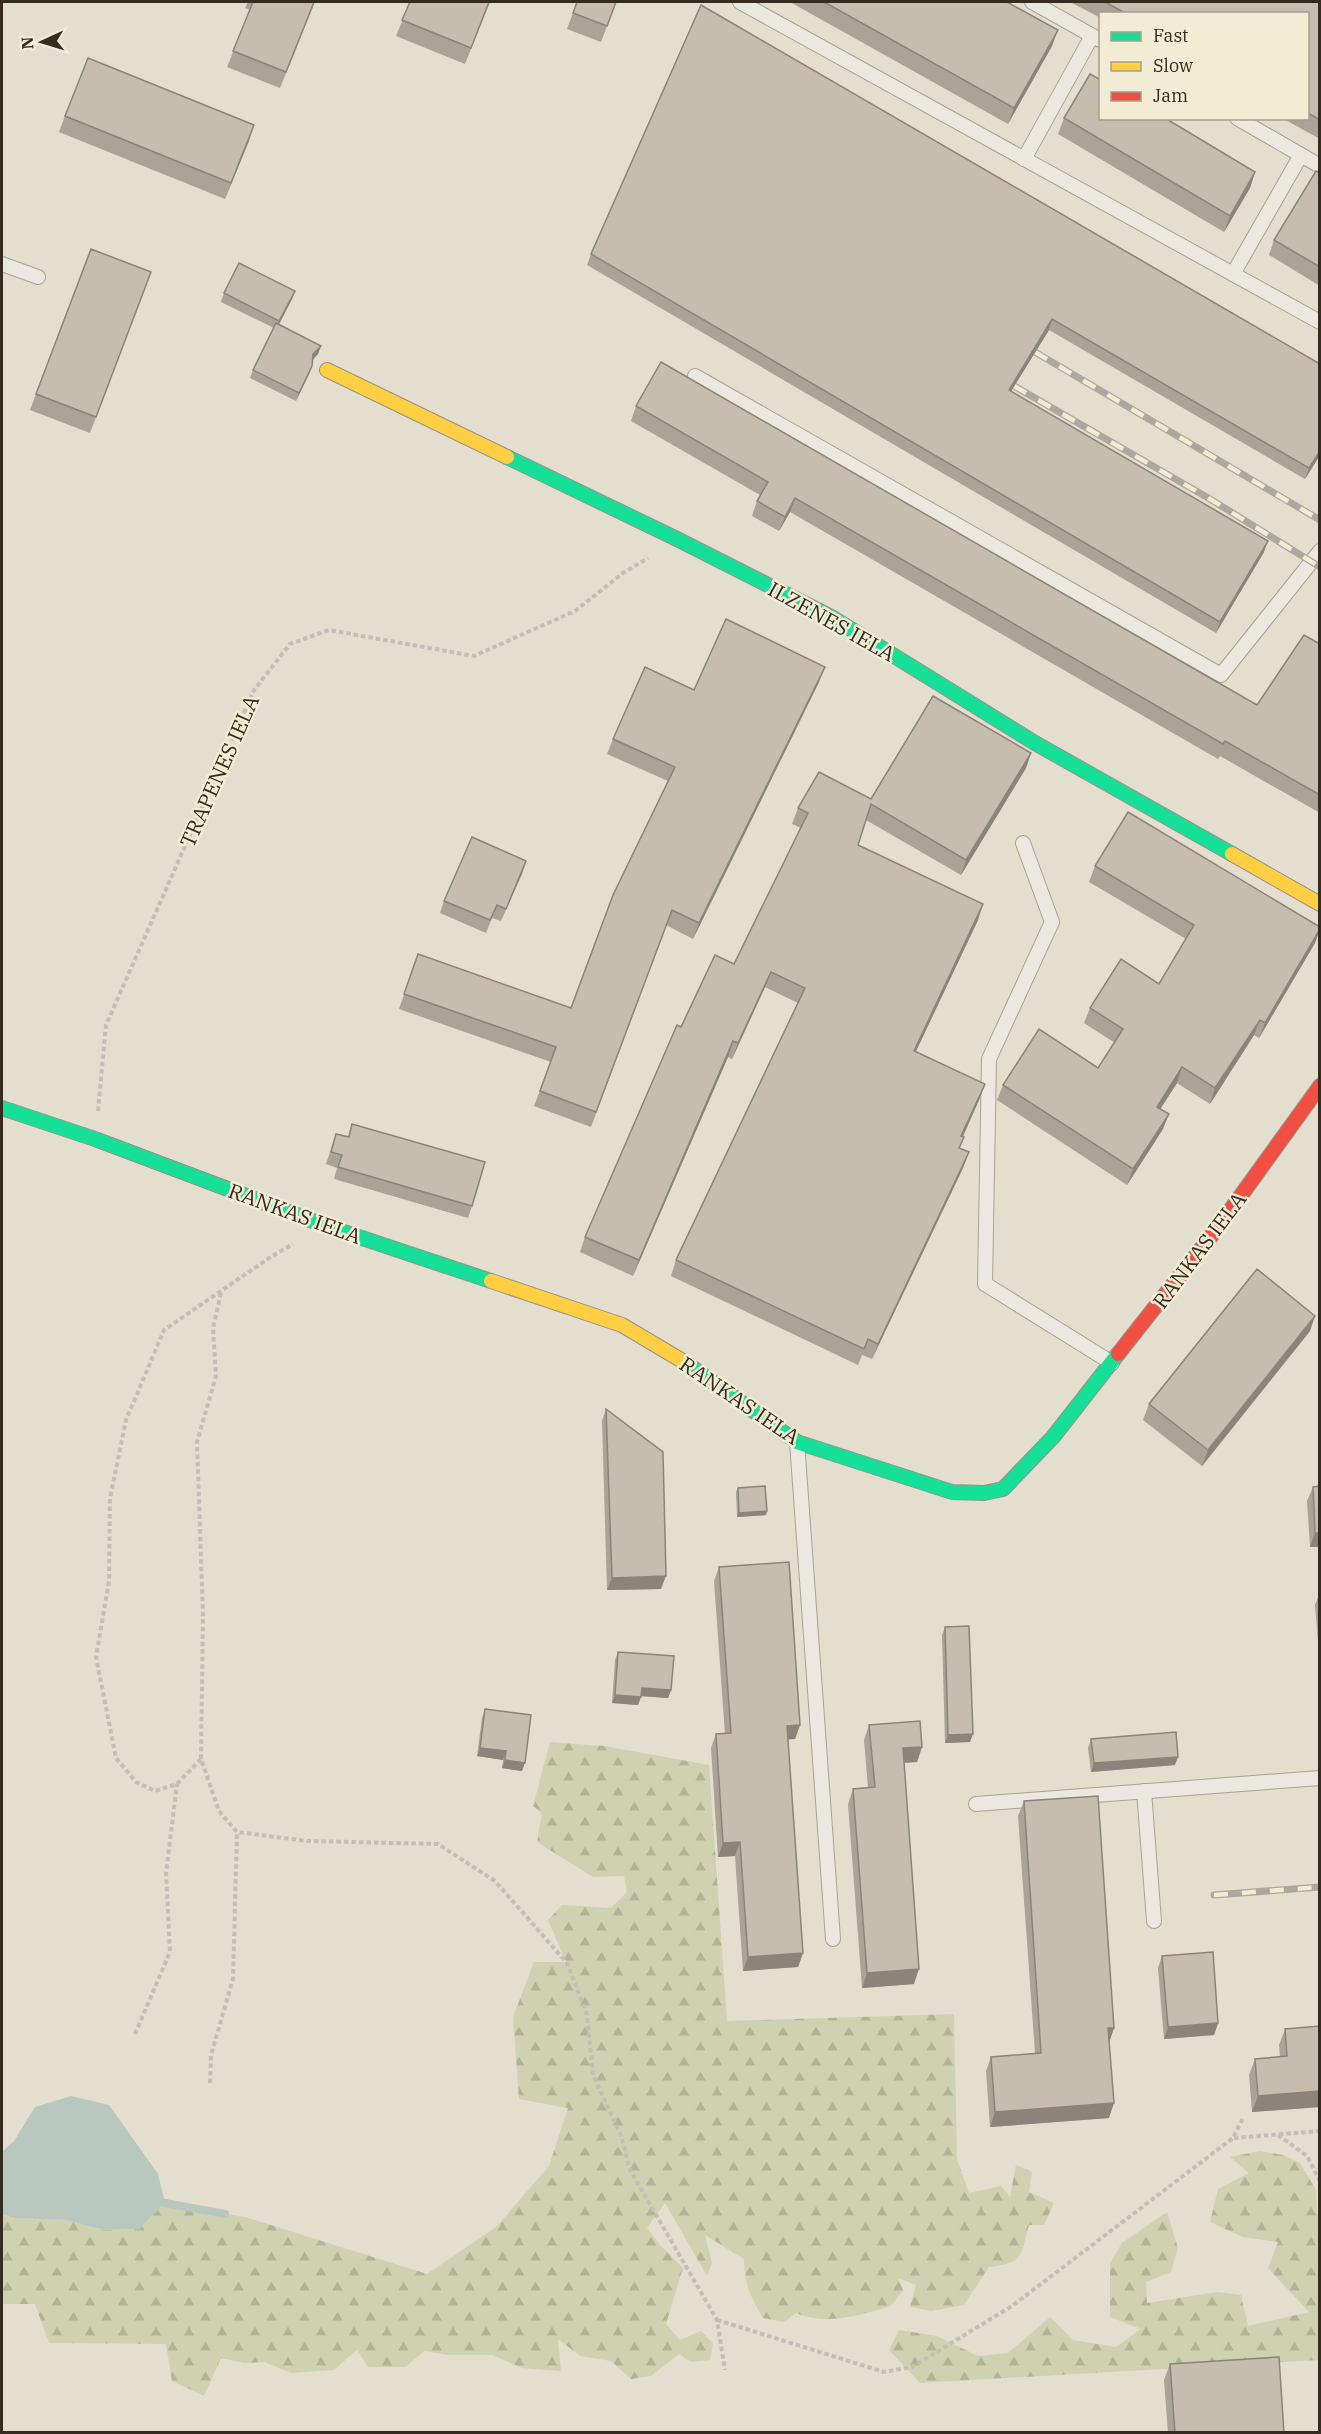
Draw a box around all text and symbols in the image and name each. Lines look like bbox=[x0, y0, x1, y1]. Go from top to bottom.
north arrow bbox=[12, 12, 72, 72]
legend bbox=[1099, 12, 1309, 120]
text: Fast bbox=[1153, 24, 1188, 47]
text: N bbox=[17, 36, 37, 50]
text: Slow bbox=[1153, 54, 1193, 77]
text: Jam bbox=[1153, 84, 1188, 107]
street label: ILZENES IELA bbox=[763, 574, 901, 668]
street label: TRAPENES IELA bbox=[173, 690, 265, 852]
street label: RANKAS IELA bbox=[225, 1176, 366, 1250]
street label: RANKAS IELA bbox=[1146, 1185, 1252, 1314]
street label: RANKAS IELA bbox=[674, 1349, 806, 1451]

